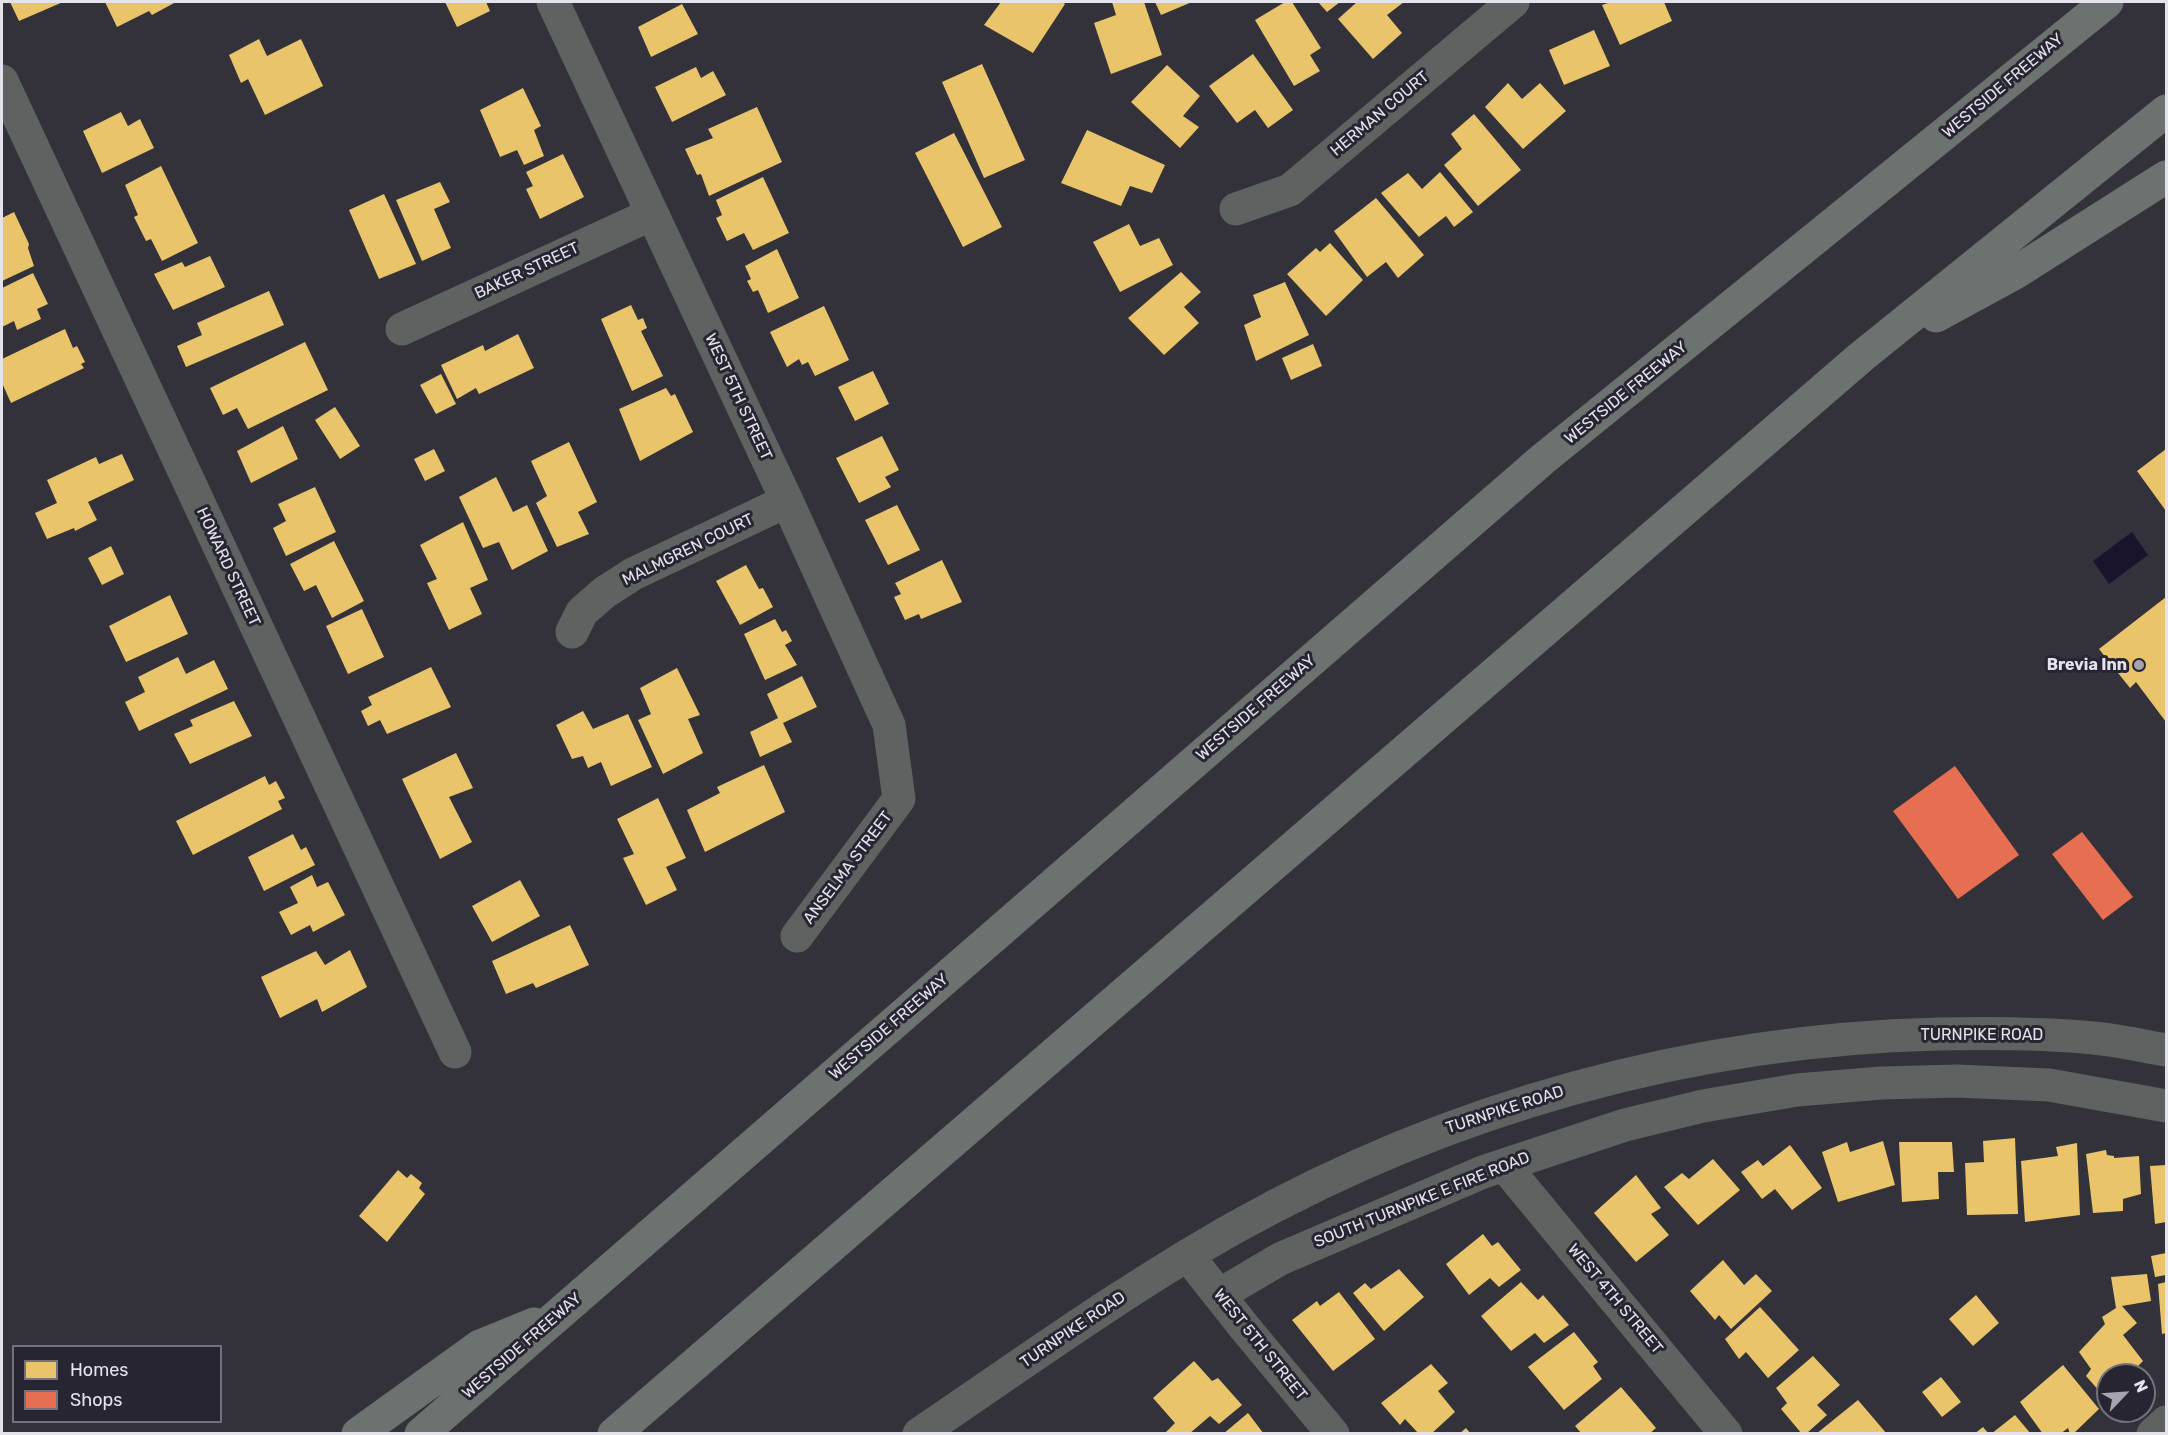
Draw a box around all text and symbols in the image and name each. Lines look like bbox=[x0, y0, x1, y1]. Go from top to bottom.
street label: WESTSIDE FREEWAY bbox=[1939, 30, 2067, 142]
street label: HERMAN COURT bbox=[1327, 67, 1433, 161]
street label: BAKER STREET bbox=[472, 238, 582, 304]
street label: WEST 5TH STREET bbox=[700, 330, 776, 464]
street label: WESTSIDE FREEWAY bbox=[1561, 338, 1691, 448]
street label: HOWARD STREET bbox=[192, 505, 264, 629]
street label: MALMGREN COURT bbox=[619, 510, 757, 590]
street label: WESTSIDE FREEWAY bbox=[1192, 651, 1320, 765]
place label: Brevia Inn bbox=[2047, 655, 2127, 675]
marker: Brevia Inn bbox=[2132, 658, 2146, 672]
street label: ANSELMA STREET bbox=[799, 808, 897, 928]
street label: WESTSIDE FREEWAY bbox=[825, 970, 953, 1084]
street label: TURNPIKE ROAD bbox=[1921, 1025, 2043, 1045]
street label: TURNPIKE ROAD bbox=[1444, 1082, 1566, 1138]
street label: SOUTH TURNPIKE E FIRE ROAD bbox=[1311, 1148, 1533, 1252]
street label: WEST 4TH STREET bbox=[1563, 1240, 1667, 1358]
street label: WEST 5TH STREET bbox=[1209, 1285, 1311, 1405]
street label: TURNPIKE ROAD bbox=[1017, 1288, 1129, 1372]
street label: WESTSIDE FREEWAY bbox=[458, 1289, 586, 1403]
legend bbox=[12, 1345, 222, 1423]
text: Homes bbox=[70, 1359, 128, 1381]
north arrow bbox=[2096, 1363, 2156, 1423]
text: N bbox=[2130, 1377, 2152, 1395]
text: Shops bbox=[70, 1389, 122, 1411]

